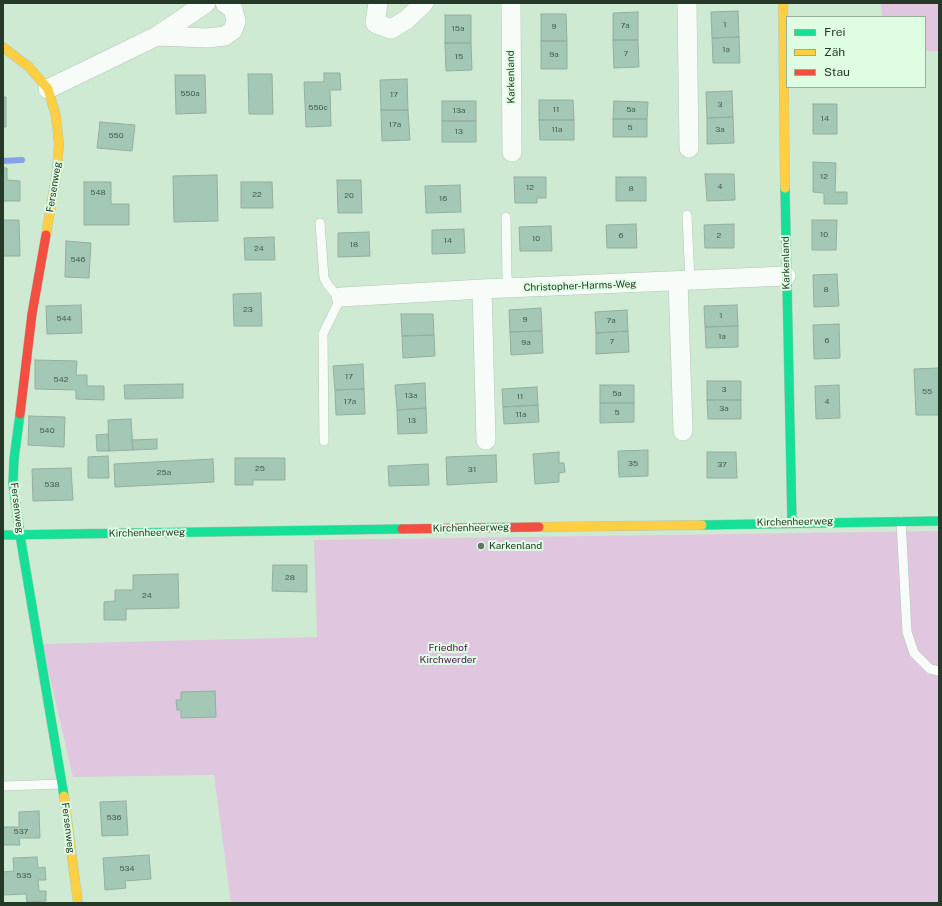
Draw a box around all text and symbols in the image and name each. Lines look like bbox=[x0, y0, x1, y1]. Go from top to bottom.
legend bbox=[786, 16, 926, 88]
house number: 1 bbox=[723, 20, 727, 30]
house number: 7a bbox=[620, 21, 630, 31]
house number: 9 bbox=[552, 22, 556, 32]
house number: 15a bbox=[452, 24, 464, 34]
text: Frei bbox=[824, 25, 846, 39]
house number: 1a bbox=[722, 45, 730, 55]
text: Zäh bbox=[824, 45, 845, 59]
house number: 7 bbox=[624, 49, 628, 59]
street label: Karkenland bbox=[505, 50, 517, 104]
house number: 9a bbox=[549, 50, 559, 60]
house number: 15 bbox=[455, 52, 463, 62]
text: Stau bbox=[824, 65, 850, 79]
house number: 550a bbox=[180, 89, 200, 99]
house number: 17 bbox=[390, 90, 398, 100]
house number: 3 bbox=[717, 100, 723, 110]
house number: 550c bbox=[308, 103, 328, 113]
house number: 11 bbox=[553, 105, 559, 115]
house number: 5a bbox=[626, 105, 636, 115]
house number: 13a bbox=[453, 106, 465, 116]
house number: 14 bbox=[821, 114, 829, 124]
house number: 17a bbox=[389, 120, 401, 130]
house number: 5 bbox=[627, 123, 633, 133]
house number: 11a bbox=[552, 125, 562, 135]
house number: 3a bbox=[715, 125, 725, 135]
house number: 13 bbox=[455, 127, 463, 137]
house number: 550 bbox=[108, 131, 124, 141]
street label: Fersenweg bbox=[44, 161, 64, 213]
house number: 12 bbox=[820, 172, 828, 182]
house number: 4 bbox=[717, 182, 723, 192]
house number: 12 bbox=[526, 183, 534, 193]
house number: 8 bbox=[628, 184, 634, 194]
house number: 548 bbox=[90, 188, 106, 198]
house number: 22 bbox=[252, 190, 262, 200]
house number: 20 bbox=[344, 191, 354, 201]
house number: 16 bbox=[439, 194, 447, 204]
house number: 10 bbox=[820, 230, 828, 240]
house number: 6 bbox=[619, 231, 623, 241]
house number: 2 bbox=[717, 231, 721, 241]
house number: 10 bbox=[532, 234, 540, 244]
house number: 14 bbox=[444, 236, 452, 246]
street label: Karkenland bbox=[780, 236, 792, 290]
house number: 18 bbox=[350, 240, 358, 250]
house number: 24 bbox=[254, 244, 264, 254]
house number: 546 bbox=[70, 255, 86, 265]
street label: Christopher-Harms-Weg bbox=[523, 278, 637, 294]
house number: 8 bbox=[823, 285, 829, 295]
house number: 23 bbox=[243, 305, 253, 315]
house number: 1 bbox=[719, 311, 723, 321]
house number: 544 bbox=[56, 314, 72, 324]
house number: 9 bbox=[523, 315, 527, 325]
house number: 7a bbox=[606, 316, 616, 326]
house number: 1a bbox=[718, 332, 726, 342]
house number: 6 bbox=[825, 336, 829, 346]
house number: 7 bbox=[610, 337, 614, 347]
house number: 9a bbox=[521, 338, 531, 348]
house number: 17 bbox=[345, 372, 353, 382]
house number: 542 bbox=[54, 375, 68, 385]
house number: 3 bbox=[721, 385, 727, 395]
house number: 55 bbox=[922, 387, 932, 397]
house number: 5a bbox=[612, 389, 622, 399]
house number: 13a bbox=[405, 391, 417, 401]
house number: 11 bbox=[517, 392, 523, 402]
house number: 17a bbox=[344, 397, 356, 407]
house number: 4 bbox=[824, 397, 830, 407]
house number: 3a bbox=[719, 404, 729, 414]
house number: 5 bbox=[614, 408, 620, 418]
house number: 11a bbox=[516, 410, 526, 420]
house number: 13 bbox=[408, 416, 416, 426]
house number: 540 bbox=[39, 426, 55, 436]
house number: 35 bbox=[628, 459, 638, 469]
house number: 37 bbox=[717, 460, 727, 470]
house number: 25 bbox=[255, 464, 265, 474]
house number: 31 bbox=[468, 465, 476, 475]
house number: 25a bbox=[157, 468, 171, 478]
house number: 538 bbox=[44, 480, 60, 490]
street label: Fersenweg bbox=[8, 482, 26, 534]
street label: Kirchenheerweg bbox=[757, 515, 833, 529]
street label: Kirchenheerweg bbox=[433, 521, 509, 535]
street label: Kirchenheerweg bbox=[109, 526, 185, 540]
place label: Karkenland bbox=[489, 540, 542, 552]
marker: Karkenland bbox=[476, 541, 486, 551]
house number: 28 bbox=[285, 573, 295, 583]
house number: 24 bbox=[142, 591, 152, 601]
park label: Friedhof Kirchwerder bbox=[420, 642, 476, 666]
street label: Fersenweg bbox=[59, 802, 77, 854]
house number: 536 bbox=[106, 813, 122, 823]
house number: 537 bbox=[14, 827, 28, 837]
house number: 534 bbox=[119, 864, 135, 874]
house number: 535 bbox=[16, 871, 32, 881]

